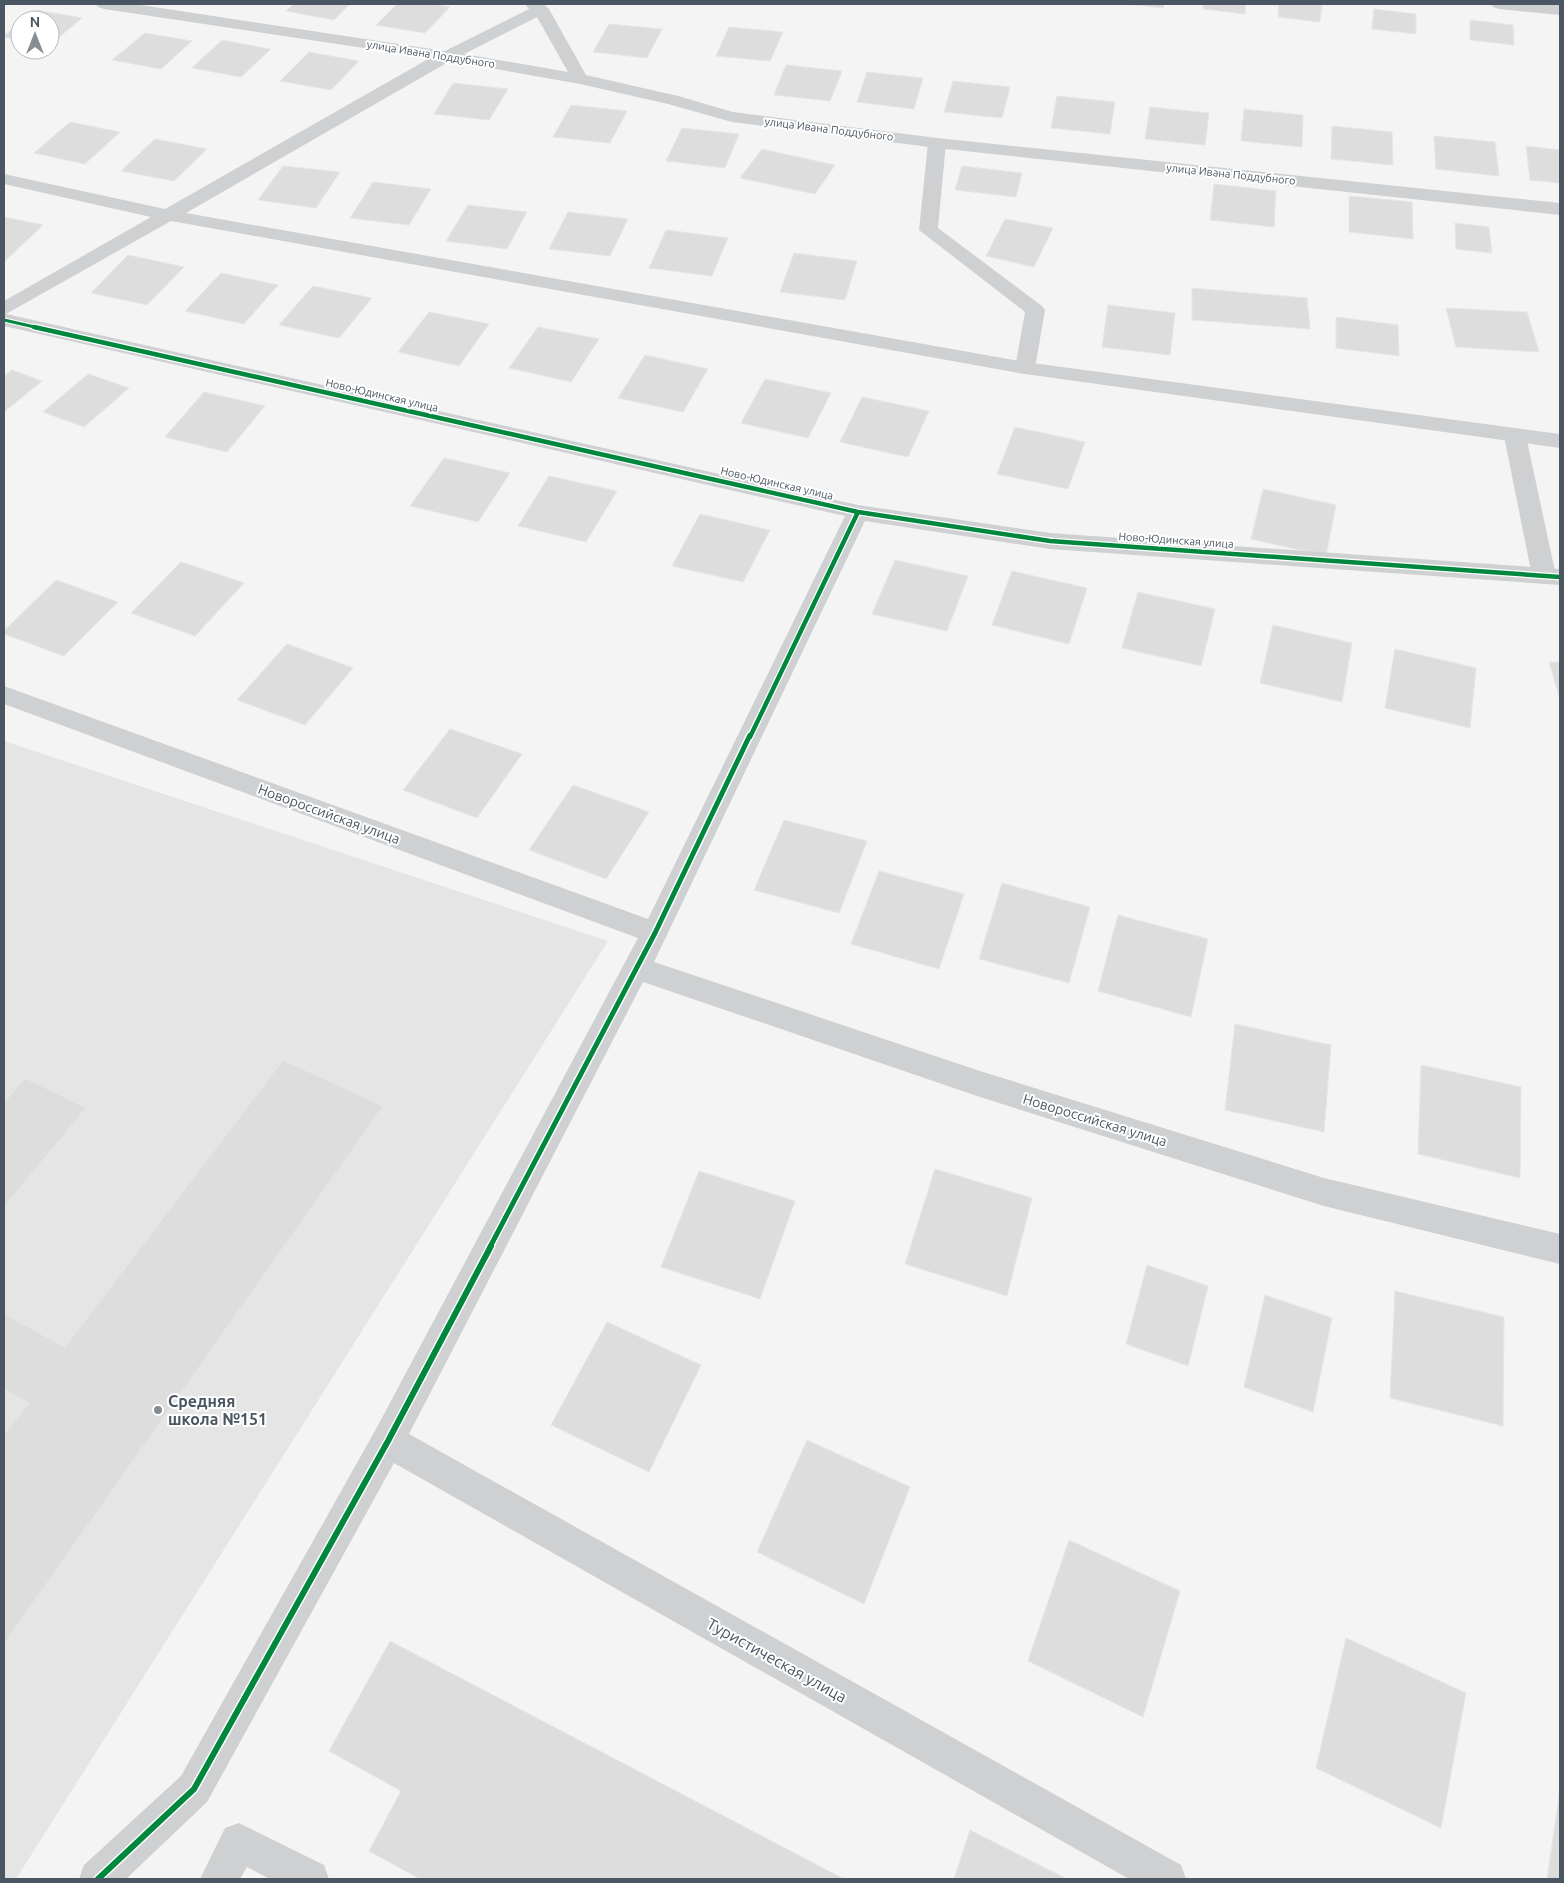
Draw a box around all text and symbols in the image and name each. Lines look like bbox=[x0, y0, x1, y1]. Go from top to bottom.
north arrow bbox=[10, 10, 60, 60]
text: N bbox=[30, 14, 40, 30]
street label: улица Ивана Поддубного bbox=[366, 38, 496, 70]
street label: улица Ивана Поддубного bbox=[764, 115, 894, 143]
street label: улица Ивана Поддубного bbox=[1166, 161, 1296, 187]
street label: Ново-Юдинская улица bbox=[324, 376, 440, 414]
street label: Ново-Юдинская улица bbox=[719, 464, 835, 502]
street label: Ново-Юдинская улица bbox=[1118, 530, 1234, 550]
street label: Новороссийская улица bbox=[256, 781, 402, 847]
street label: Новороссийская улица bbox=[1021, 1090, 1169, 1150]
place label: Средняя школа №151 bbox=[168, 1392, 267, 1428]
marker: Средняя школа №151 bbox=[152, 1404, 164, 1416]
street label: Туристическая улица bbox=[704, 1614, 850, 1706]

